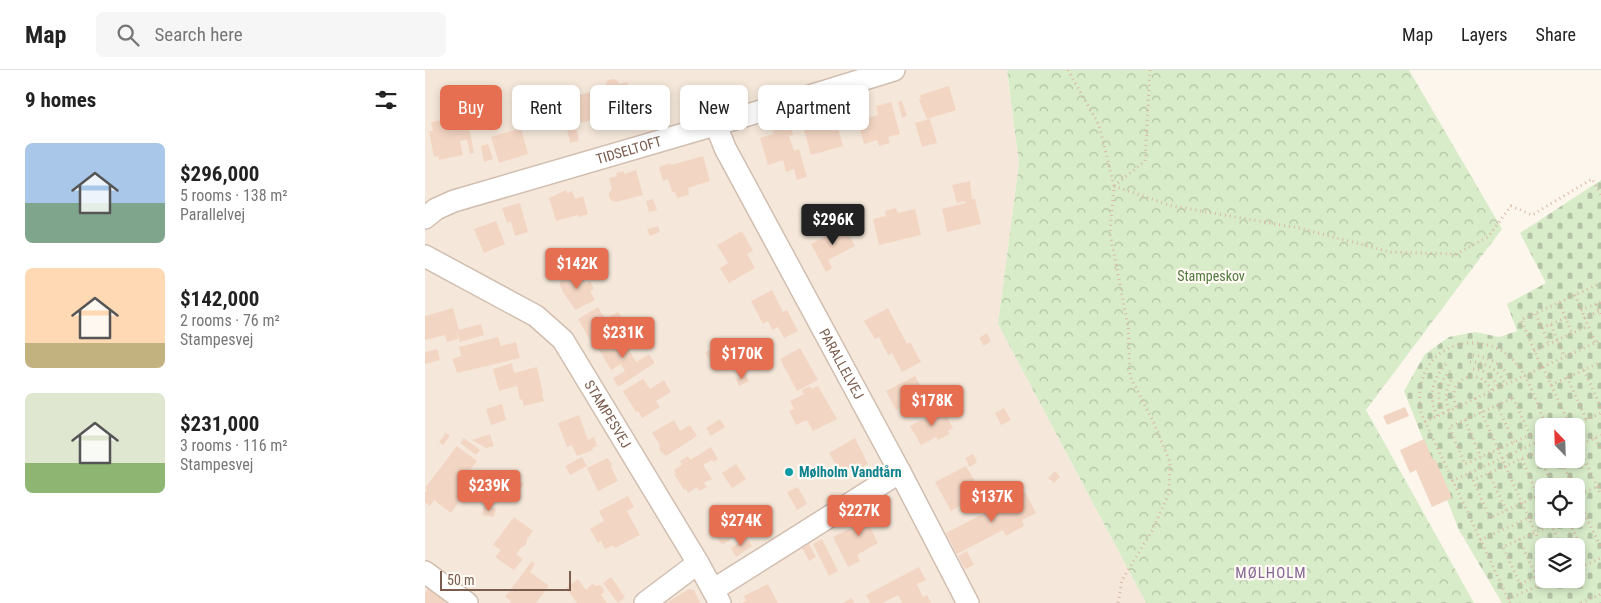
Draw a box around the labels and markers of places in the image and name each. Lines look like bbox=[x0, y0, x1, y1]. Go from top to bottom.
pin: $296K bbox=[798, 204, 868, 246]
pin: $142K bbox=[542, 248, 612, 290]
pin: $231K bbox=[588, 316, 658, 359]
pin: $170K bbox=[707, 338, 777, 380]
pin: $178K bbox=[897, 384, 967, 427]
place label: Mølholm Vandtårn bbox=[799, 464, 902, 480]
marker: Mølholm Vandtårn bbox=[783, 466, 795, 478]
pin: $239K bbox=[454, 470, 524, 512]
pin: $137K bbox=[957, 480, 1027, 523]
pin: $227K bbox=[824, 494, 894, 537]
pin: $274K bbox=[706, 504, 776, 547]

